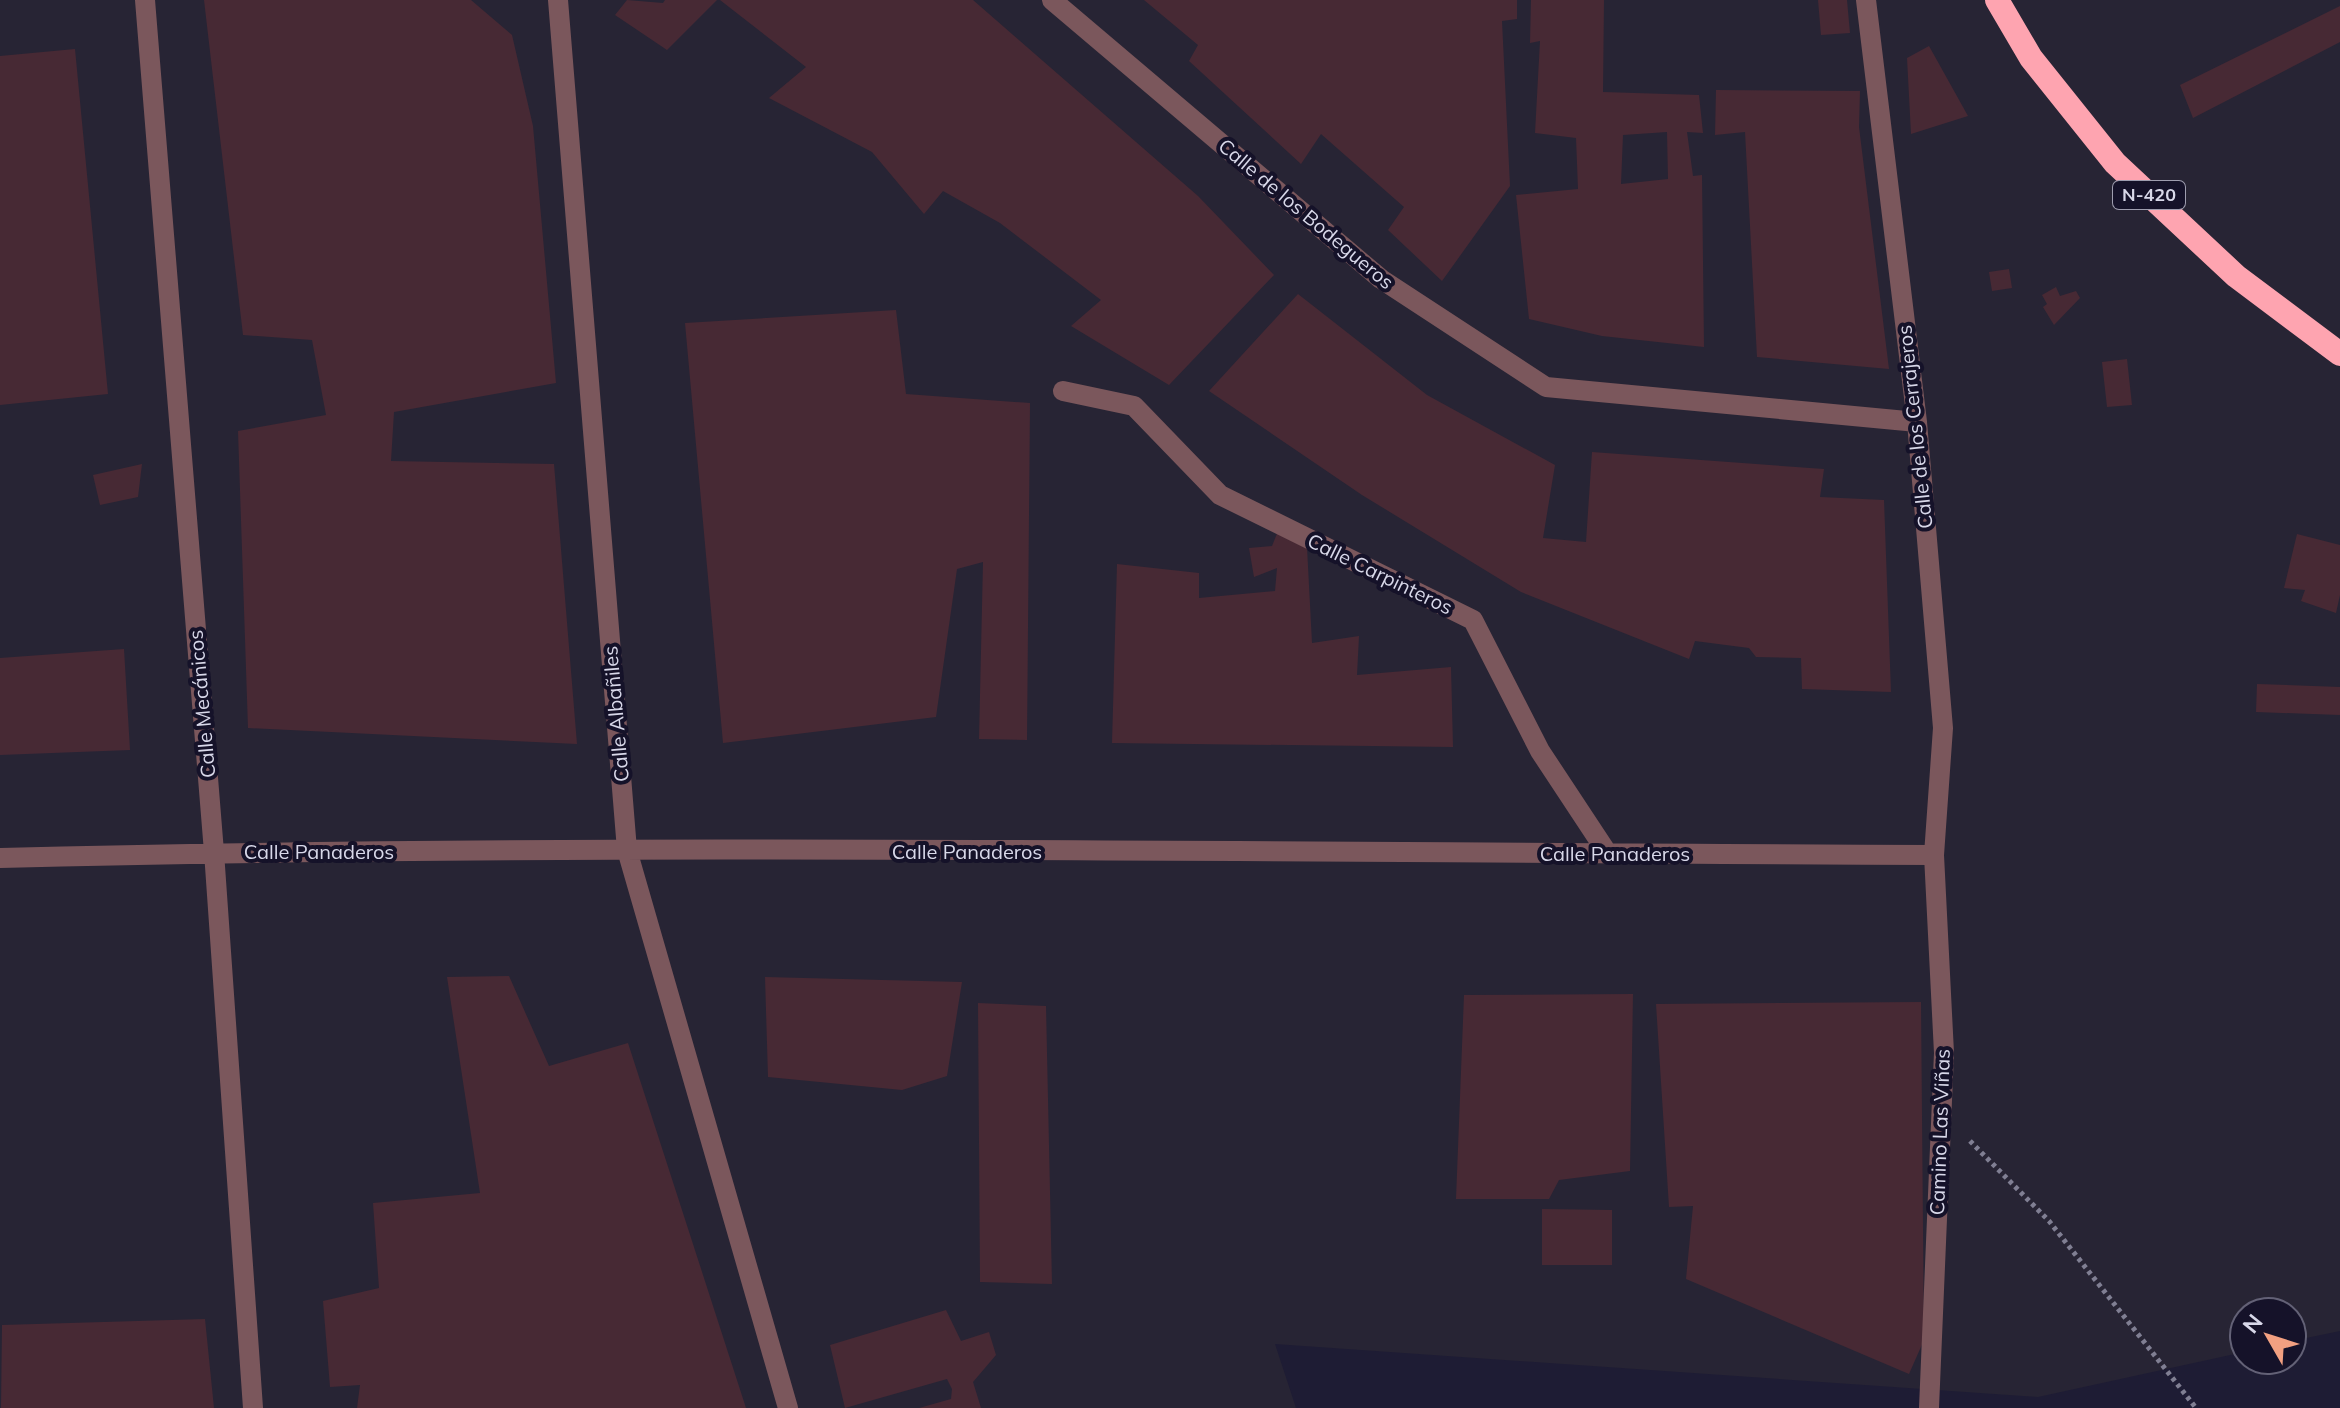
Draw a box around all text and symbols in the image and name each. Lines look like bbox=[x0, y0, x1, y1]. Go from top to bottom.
street label: Calle de los Bodegueros bbox=[1214, 133, 1399, 294]
road number: N-420 bbox=[2113, 181, 2185, 209]
street label: Calle de los Cerrajeros bbox=[1891, 324, 1938, 530]
street label: Calle Carpinteros bbox=[1304, 528, 1457, 619]
street label: Calle Mecánicos bbox=[183, 629, 220, 779]
street label: Calle Albañiles bbox=[597, 645, 634, 783]
street label: Calle Panaderos bbox=[244, 839, 394, 864]
street label: Calle Panaderos bbox=[892, 839, 1042, 864]
street label: Calle Panaderos bbox=[1540, 841, 1690, 866]
street label: Camino Las Viñas bbox=[1924, 1048, 1955, 1216]
north arrow bbox=[2228, 1296, 2308, 1376]
text: N bbox=[2236, 1308, 2269, 1339]

